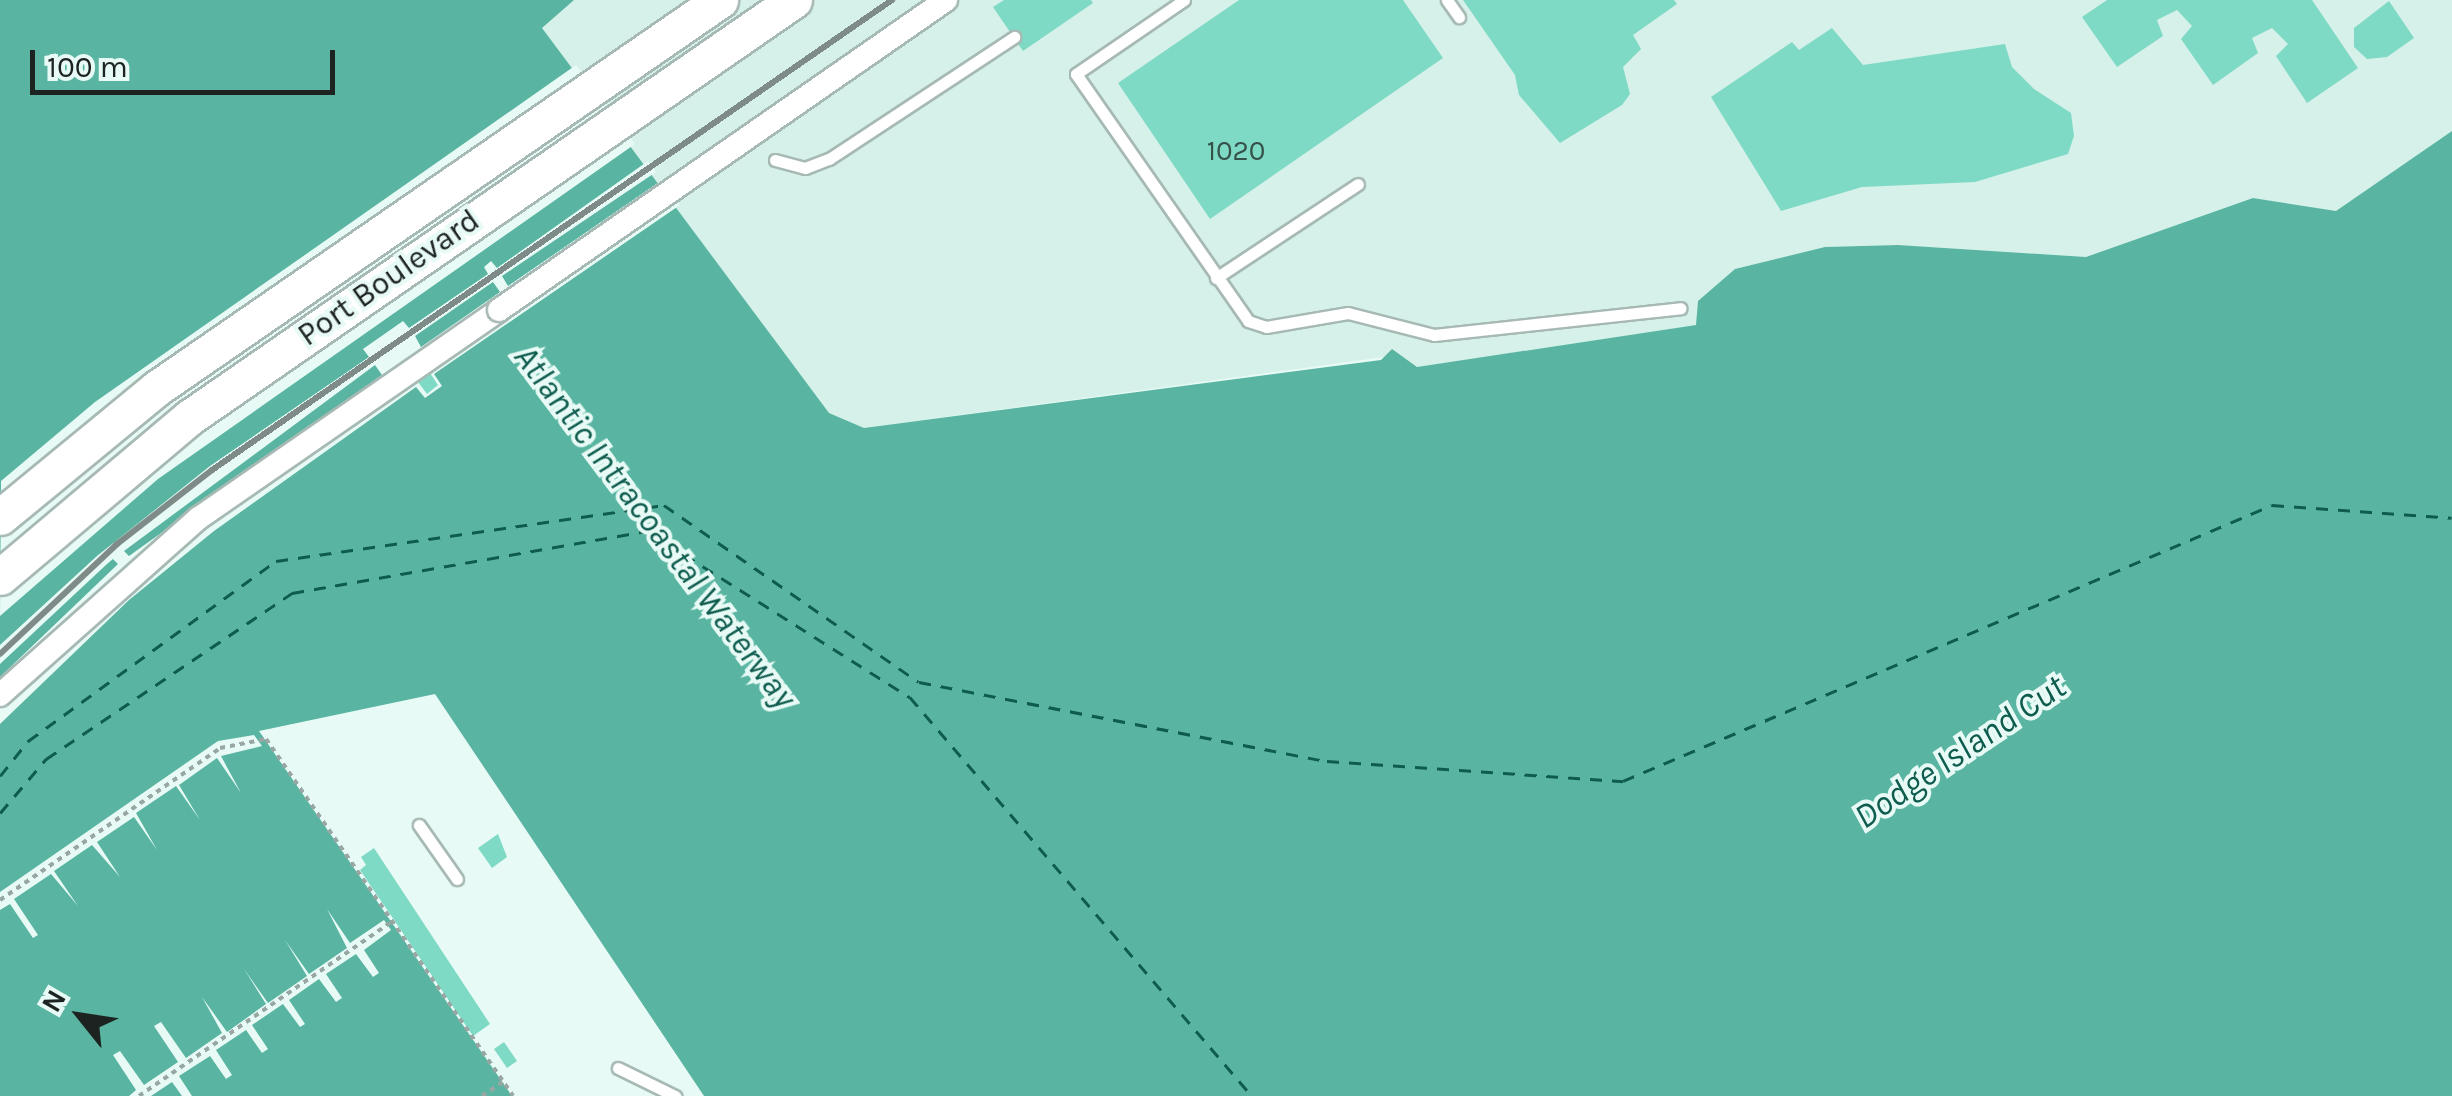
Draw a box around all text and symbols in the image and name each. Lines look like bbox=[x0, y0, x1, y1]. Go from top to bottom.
scale bar bbox=[35, 30, 340, 92]
text: 100 m bbox=[47, 49, 128, 85]
house number: 1020 bbox=[1207, 134, 1265, 168]
street label: Port Boulevard bbox=[291, 201, 487, 355]
water label: Atlantic Intracoastal Waterway bbox=[505, 337, 805, 717]
water label: Dodge Island Cut bbox=[1846, 666, 2074, 838]
north arrow bbox=[30, 966, 130, 1066]
text: N bbox=[34, 984, 73, 1018]

